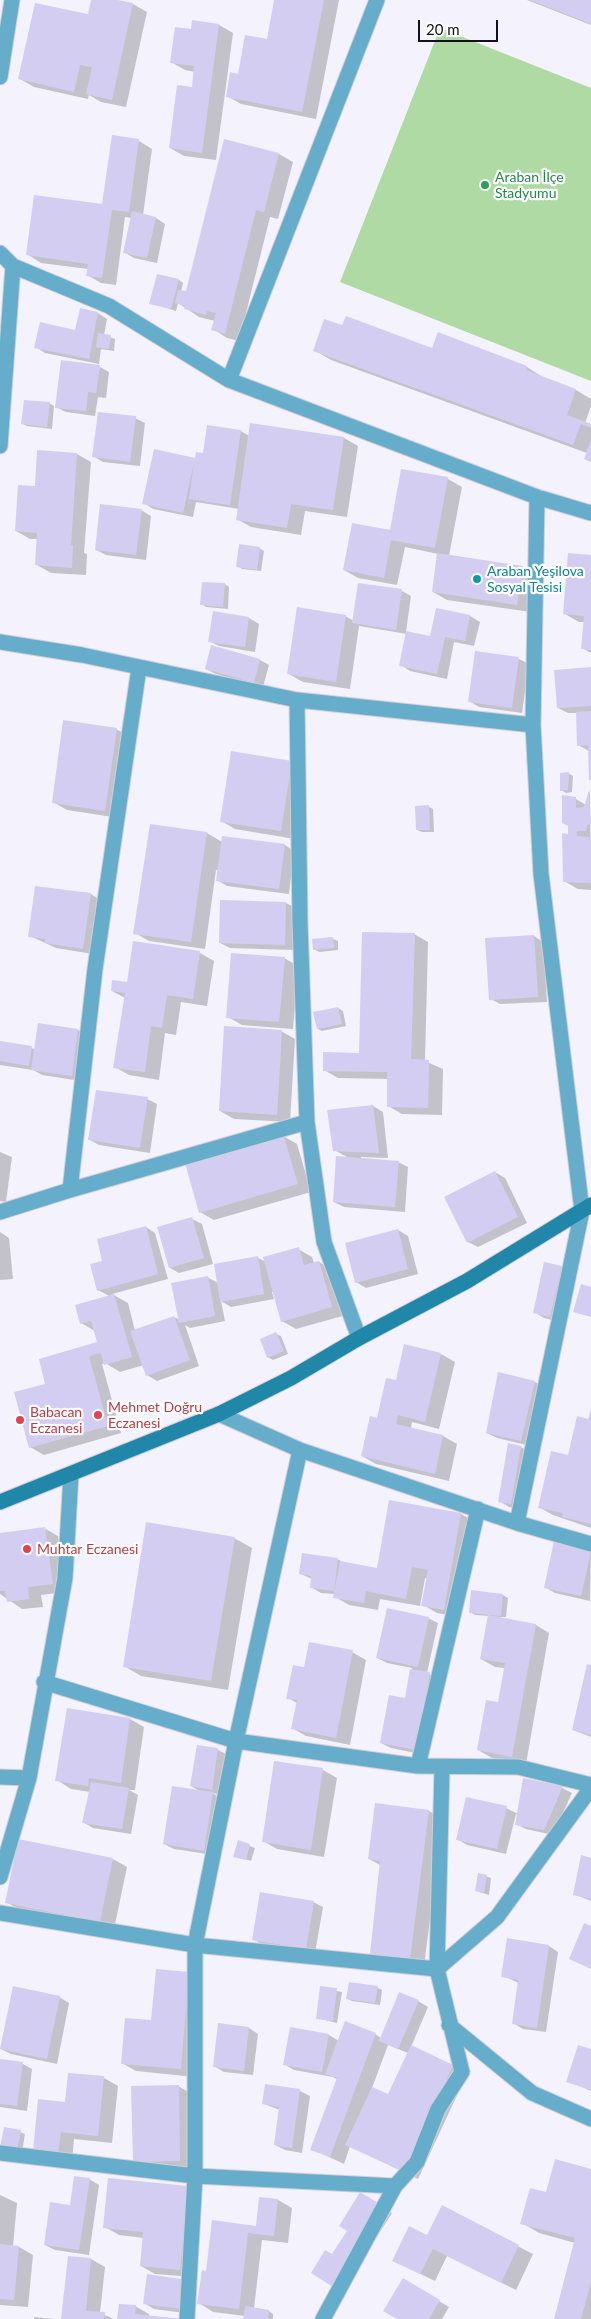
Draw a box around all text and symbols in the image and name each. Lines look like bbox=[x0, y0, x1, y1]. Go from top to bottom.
scale bar bbox=[421, 10, 501, 42]
text: 20 m bbox=[426, 20, 460, 38]
place label: Araban İlçe Stadyumu bbox=[495, 169, 564, 202]
marker: Araban İlçe Stadyumu bbox=[479, 179, 491, 191]
place label: Araban Yeşilova Sosyal Tesisi bbox=[487, 563, 584, 596]
marker: Araban Yeşilova Sosyal Tesisi bbox=[471, 573, 483, 585]
place label: Mehmet Doğru Eczanesi bbox=[108, 1399, 202, 1431]
place label: Babacan Eczanesi bbox=[30, 1404, 82, 1436]
marker: Mehmet Doğru Eczanesi bbox=[92, 1409, 104, 1421]
marker: Babacan Eczanesi bbox=[14, 1414, 26, 1426]
place label: Muhtar Eczanesi bbox=[37, 1541, 138, 1557]
marker: Muhtar Eczanesi bbox=[21, 1543, 33, 1555]

